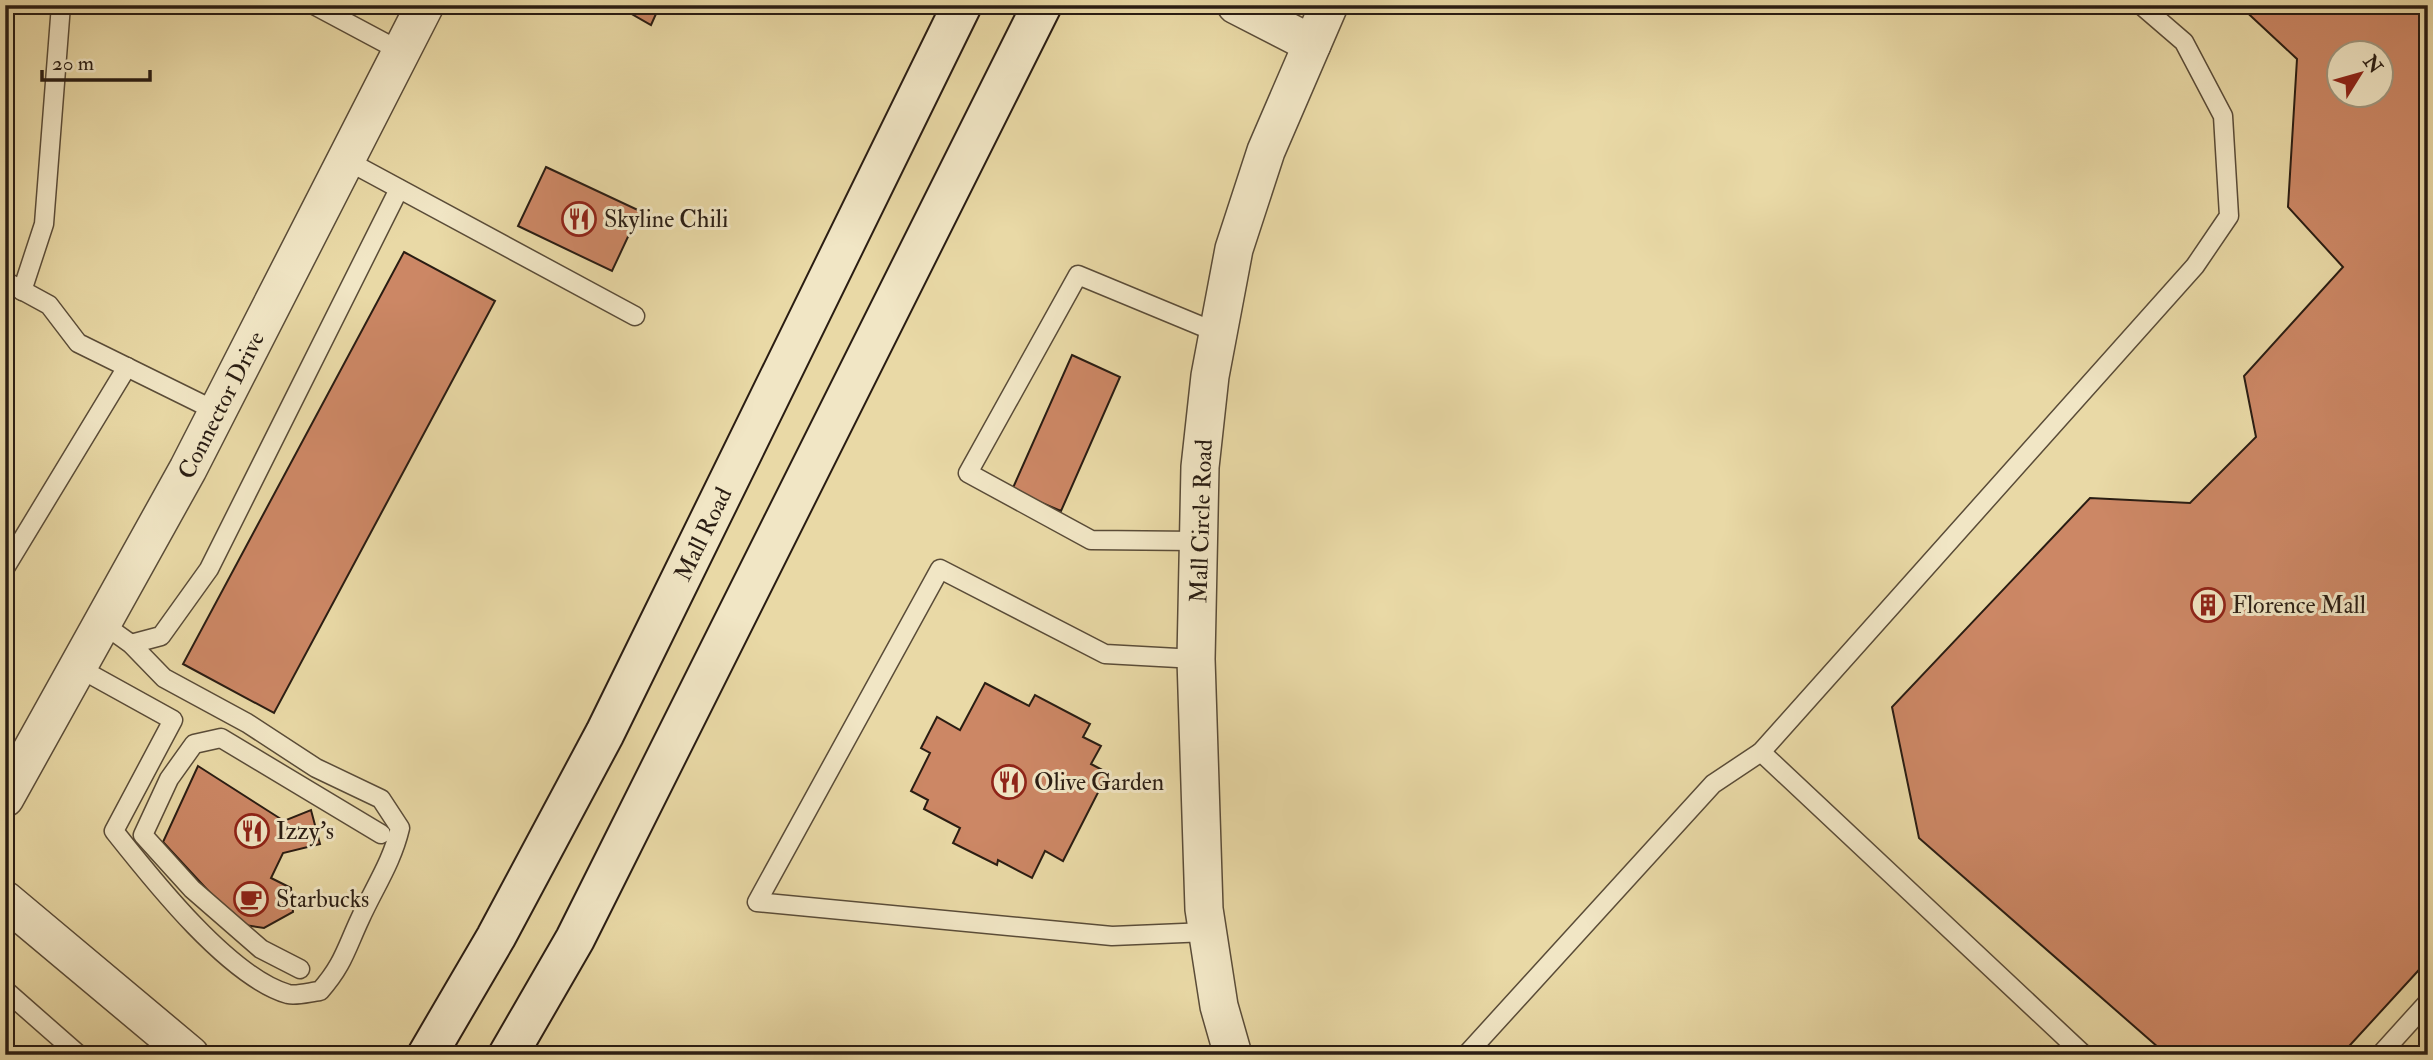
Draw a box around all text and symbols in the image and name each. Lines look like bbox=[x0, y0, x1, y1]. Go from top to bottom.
scale bar bbox=[42, 38, 150, 82]
north arrow bbox=[2324, 38, 2394, 108]
text: 20 m bbox=[52, 50, 94, 77]
text: N bbox=[2357, 50, 2388, 79]
restaurant icon: Skyline Chili bbox=[560, 200, 598, 238]
place label: Skyline Chili bbox=[604, 204, 728, 235]
street label: Connector Drive bbox=[171, 326, 272, 484]
street label: Mall Circle Road bbox=[1183, 438, 1220, 603]
street label: Mall Road bbox=[667, 482, 739, 586]
building icon: Florence Mall bbox=[2189, 586, 2227, 624]
place label: Florence Mall bbox=[2232, 590, 2366, 621]
restaurant icon: Olive Garden bbox=[990, 763, 1028, 801]
place label: Olive Garden bbox=[1034, 767, 1164, 798]
restaurant icon: Izzy’s bbox=[233, 812, 271, 850]
place label: Izzy’s bbox=[276, 816, 334, 847]
cafe icon: Starbucks bbox=[232, 880, 270, 918]
place label: Starbucks bbox=[276, 884, 369, 915]

